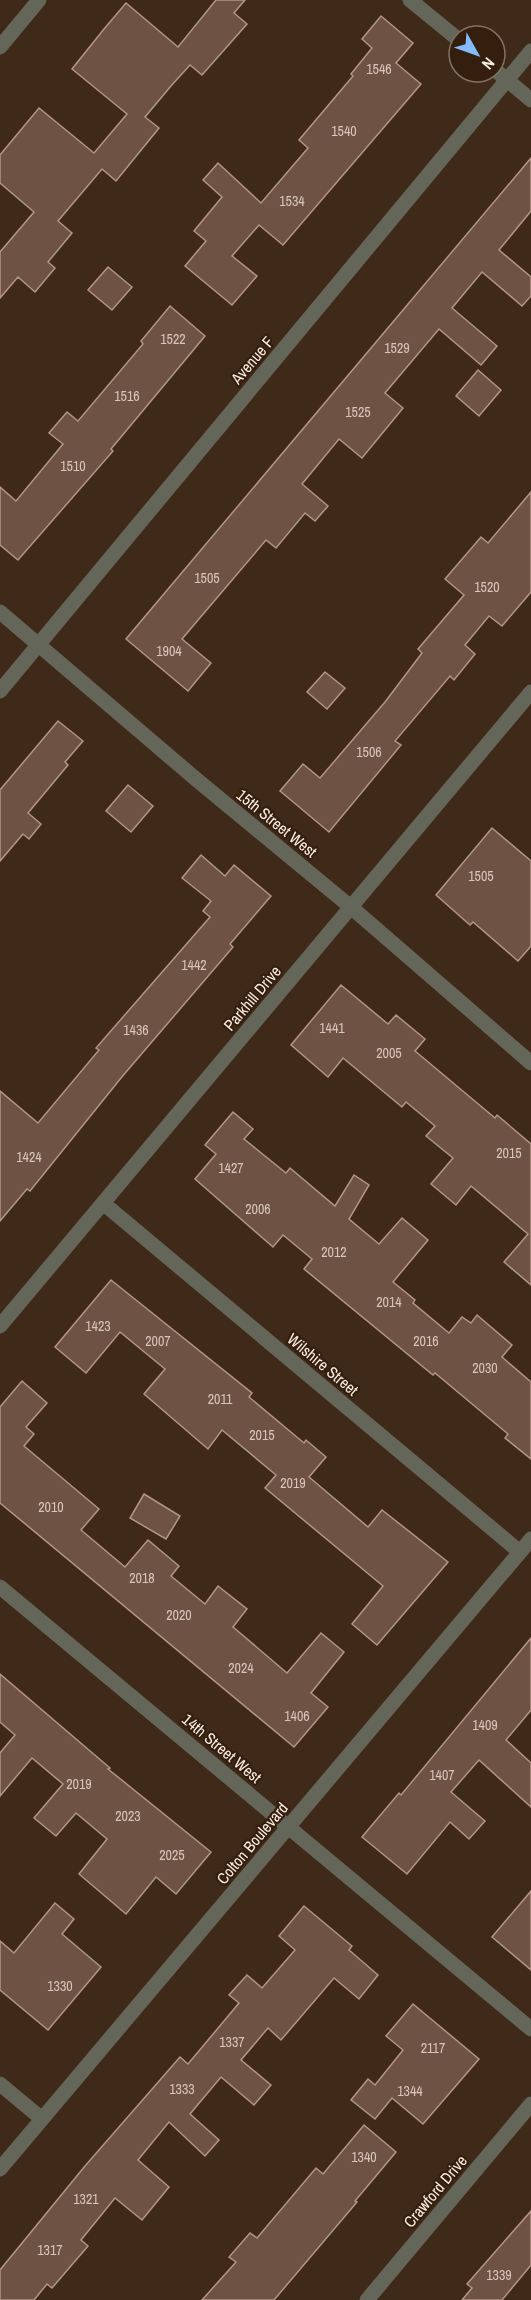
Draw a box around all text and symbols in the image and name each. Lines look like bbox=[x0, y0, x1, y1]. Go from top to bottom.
north arrow bbox=[447, 24, 507, 84]
text: N bbox=[477, 53, 500, 74]
house number: 1546 bbox=[366, 60, 392, 78]
house number: 1540 bbox=[331, 122, 357, 140]
house number: 1534 bbox=[279, 192, 305, 210]
house number: 1522 bbox=[160, 330, 186, 348]
street label: Avenue F bbox=[225, 332, 278, 389]
house number: 1529 bbox=[384, 339, 410, 357]
house number: 1516 bbox=[114, 387, 140, 405]
house number: 1525 bbox=[345, 403, 371, 421]
house number: 1510 bbox=[60, 457, 86, 475]
house number: 1505 bbox=[194, 569, 220, 587]
house number: 1520 bbox=[474, 578, 500, 596]
house number: 1904 bbox=[156, 642, 182, 660]
house number: 1506 bbox=[356, 743, 382, 761]
street label: 15th Street West bbox=[232, 784, 322, 862]
house number: 1505 bbox=[468, 867, 494, 885]
house number: 1442 bbox=[181, 956, 207, 974]
street label: Parkhill Drive bbox=[218, 961, 286, 1035]
house number: 1441 bbox=[319, 1019, 345, 1037]
house number: 1436 bbox=[123, 1021, 149, 1039]
house number: 2005 bbox=[376, 1044, 402, 1062]
house number: 2015 bbox=[496, 1144, 522, 1162]
house number: 1424 bbox=[16, 1148, 42, 1166]
house number: 1427 bbox=[218, 1159, 244, 1177]
house number: 2006 bbox=[245, 1200, 271, 1218]
house number: 2012 bbox=[321, 1243, 347, 1261]
house number: 2014 bbox=[376, 1293, 402, 1311]
house number: 1423 bbox=[85, 1317, 111, 1335]
street label: Wilshire Street bbox=[283, 1328, 364, 1401]
house number: 2007 bbox=[145, 1332, 171, 1350]
house number: 2016 bbox=[413, 1332, 439, 1350]
house number: 2030 bbox=[472, 1359, 498, 1377]
house number: 2011 bbox=[208, 1390, 233, 1408]
house number: 2015 bbox=[249, 1426, 275, 1444]
house number: 2019 bbox=[280, 1474, 306, 1492]
house number: 2010 bbox=[38, 1498, 64, 1516]
house number: 2018 bbox=[129, 1569, 155, 1587]
house number: 2020 bbox=[166, 1606, 192, 1624]
house number: 2024 bbox=[228, 1659, 254, 1677]
house number: 1406 bbox=[284, 1707, 310, 1725]
street label: 14th Street West bbox=[178, 1708, 267, 1788]
house number: 1409 bbox=[472, 1716, 498, 1734]
house number: 1407 bbox=[429, 1766, 455, 1784]
house number: 2019 bbox=[66, 1775, 92, 1793]
street label: Colton Boulevard bbox=[211, 1797, 293, 1889]
house number: 2023 bbox=[115, 1807, 141, 1825]
house number: 2025 bbox=[159, 1846, 185, 1864]
house number: 1330 bbox=[47, 1977, 73, 1995]
house number: 1337 bbox=[219, 2033, 245, 2051]
house number: 2117 bbox=[421, 2039, 445, 2057]
house number: 1333 bbox=[169, 2080, 195, 2098]
house number: 1344 bbox=[397, 2082, 423, 2100]
house number: 1340 bbox=[351, 2148, 377, 2166]
street label: Crawford Drive bbox=[398, 2150, 472, 2232]
house number: 1321 bbox=[73, 2190, 99, 2208]
house number: 1317 bbox=[37, 2241, 63, 2259]
house number: 1339 bbox=[486, 2266, 512, 2284]

